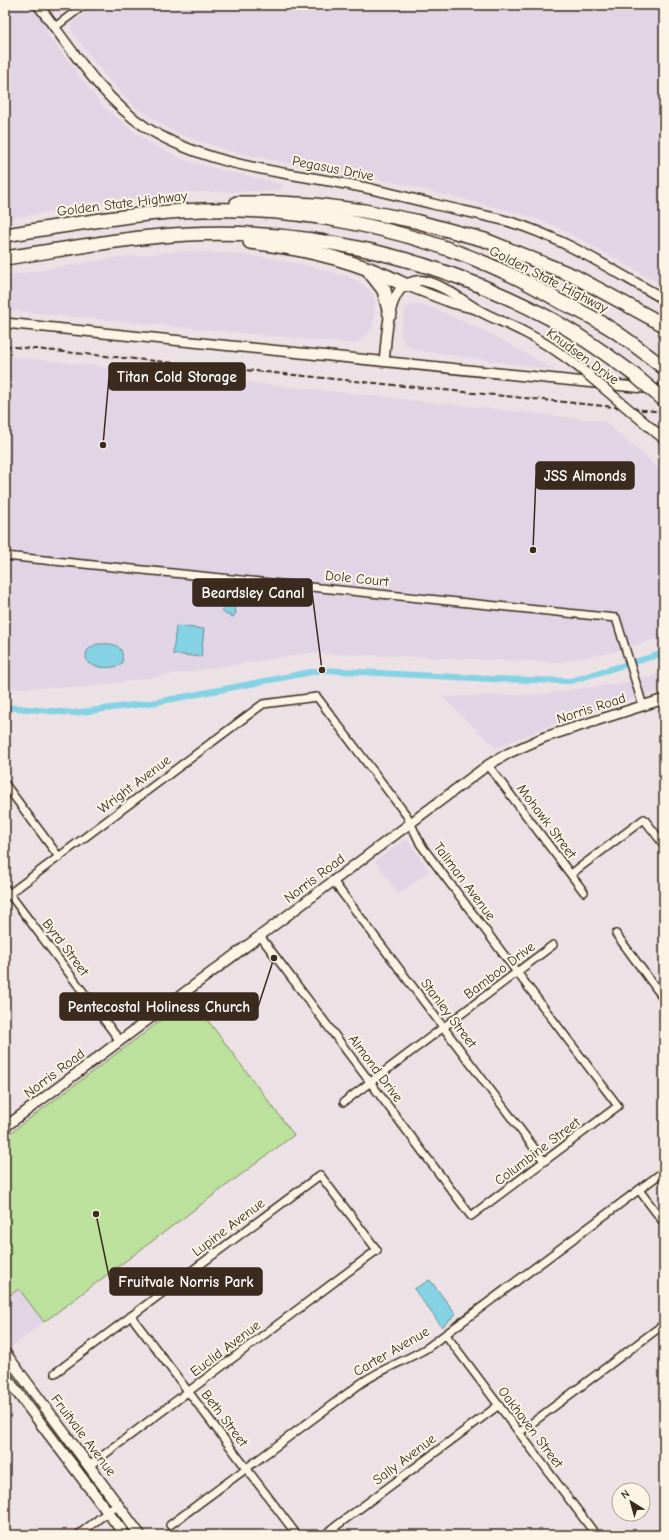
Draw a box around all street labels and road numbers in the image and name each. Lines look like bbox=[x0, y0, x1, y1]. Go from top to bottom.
street label: Pegasus Drive bbox=[291, 152, 375, 185]
street label: Golden State Highway bbox=[56, 187, 189, 220]
street label: Golden State Highway bbox=[487, 242, 612, 317]
street label: Knudsen Drive bbox=[543, 324, 622, 388]
street label: Dole Court bbox=[324, 567, 390, 590]
street label: Norris Road bbox=[554, 689, 628, 728]
street label: Wright Avenue bbox=[94, 751, 174, 817]
street label: Mohawk Street bbox=[513, 781, 581, 863]
street label: Tallman Avenue bbox=[430, 839, 499, 924]
street label: Norris Road bbox=[281, 850, 348, 907]
street label: Byrd Street bbox=[39, 915, 93, 980]
street label: Bamboo Drive bbox=[460, 938, 538, 1003]
street label: Stanley Street bbox=[417, 975, 481, 1052]
street label: Almond Drive bbox=[345, 1031, 407, 1105]
street label: Norris Road bbox=[21, 1045, 88, 1102]
street label: Columbine Street bbox=[491, 1113, 584, 1189]
street label: Lupine Avenue bbox=[189, 1195, 268, 1260]
street label: Euclid Avenue bbox=[187, 1317, 264, 1380]
street label: Carter Avenue bbox=[350, 1323, 432, 1380]
street label: Oakhaven Street bbox=[494, 1383, 567, 1472]
street label: Beth Street bbox=[198, 1386, 252, 1451]
street label: Fruitvale Avenue bbox=[47, 1391, 120, 1480]
street label: Sally Avenue bbox=[369, 1430, 439, 1489]

